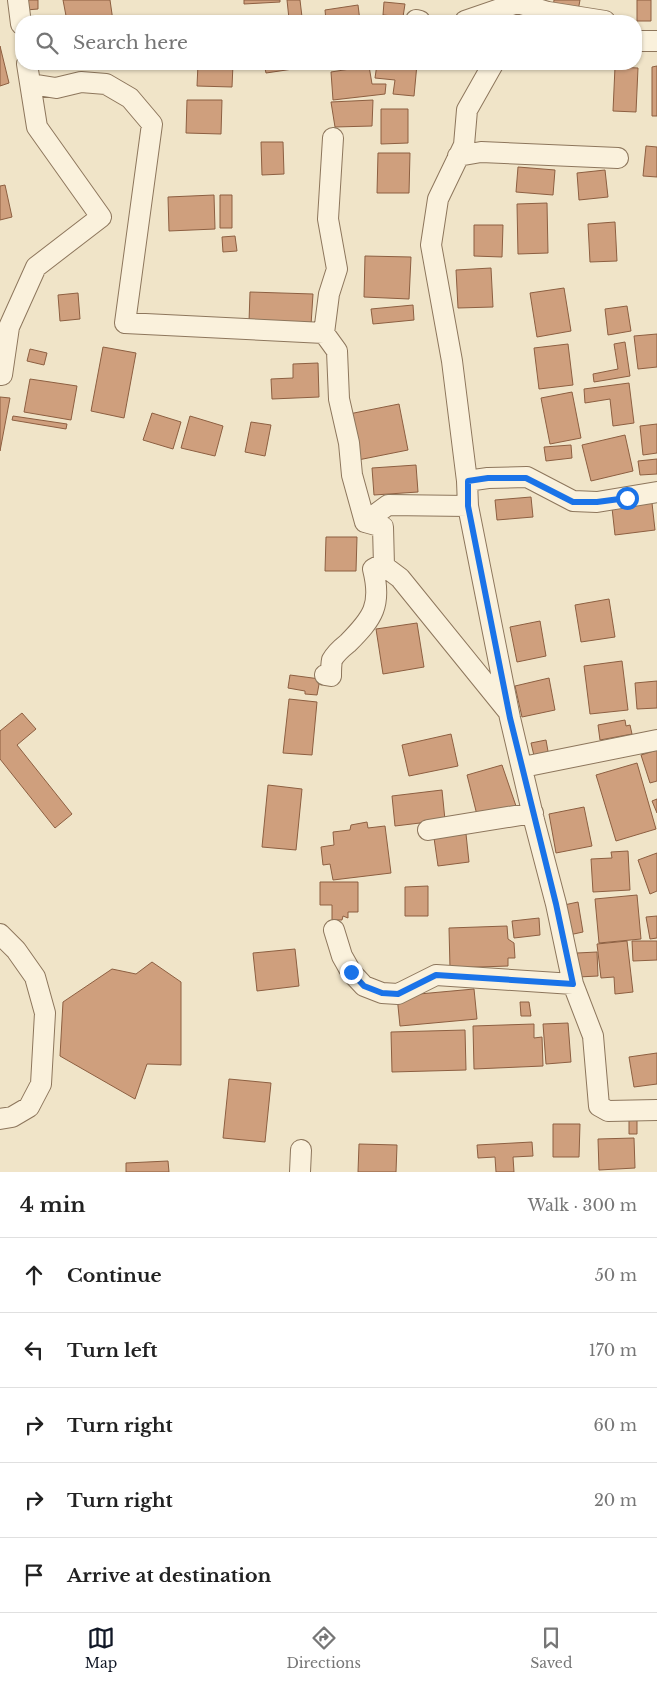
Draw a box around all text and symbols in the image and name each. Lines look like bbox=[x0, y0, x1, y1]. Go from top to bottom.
search box bbox=[15, 15, 642, 70]
icon: search bbox=[33, 29, 61, 57]
text: Search here bbox=[73, 31, 188, 54]
route start bbox=[616, 487, 639, 510]
route end bbox=[340, 961, 363, 984]
text: 4 min bbox=[20, 1192, 86, 1218]
text: Walk · 300 m bbox=[528, 1195, 637, 1215]
icon: ahead bbox=[20, 1261, 48, 1289]
text: Continue bbox=[67, 1264, 162, 1287]
text: 50 m bbox=[595, 1265, 637, 1285]
icon: left bbox=[20, 1336, 48, 1364]
text: Turn left bbox=[67, 1339, 158, 1362]
text: 170 m bbox=[589, 1340, 637, 1360]
icon: right bbox=[20, 1411, 48, 1439]
text: Turn right bbox=[67, 1414, 173, 1437]
text: 60 m bbox=[594, 1415, 637, 1435]
icon: right bbox=[20, 1486, 48, 1514]
text: Turn right bbox=[67, 1489, 173, 1512]
text: 20 m bbox=[594, 1490, 637, 1510]
icon: arrive bbox=[20, 1561, 48, 1589]
text: Arrive at destination bbox=[67, 1564, 271, 1587]
tab: Map bbox=[85, 1624, 117, 1672]
tab: Directions bbox=[286, 1624, 361, 1672]
tab: Saved bbox=[530, 1624, 572, 1672]

